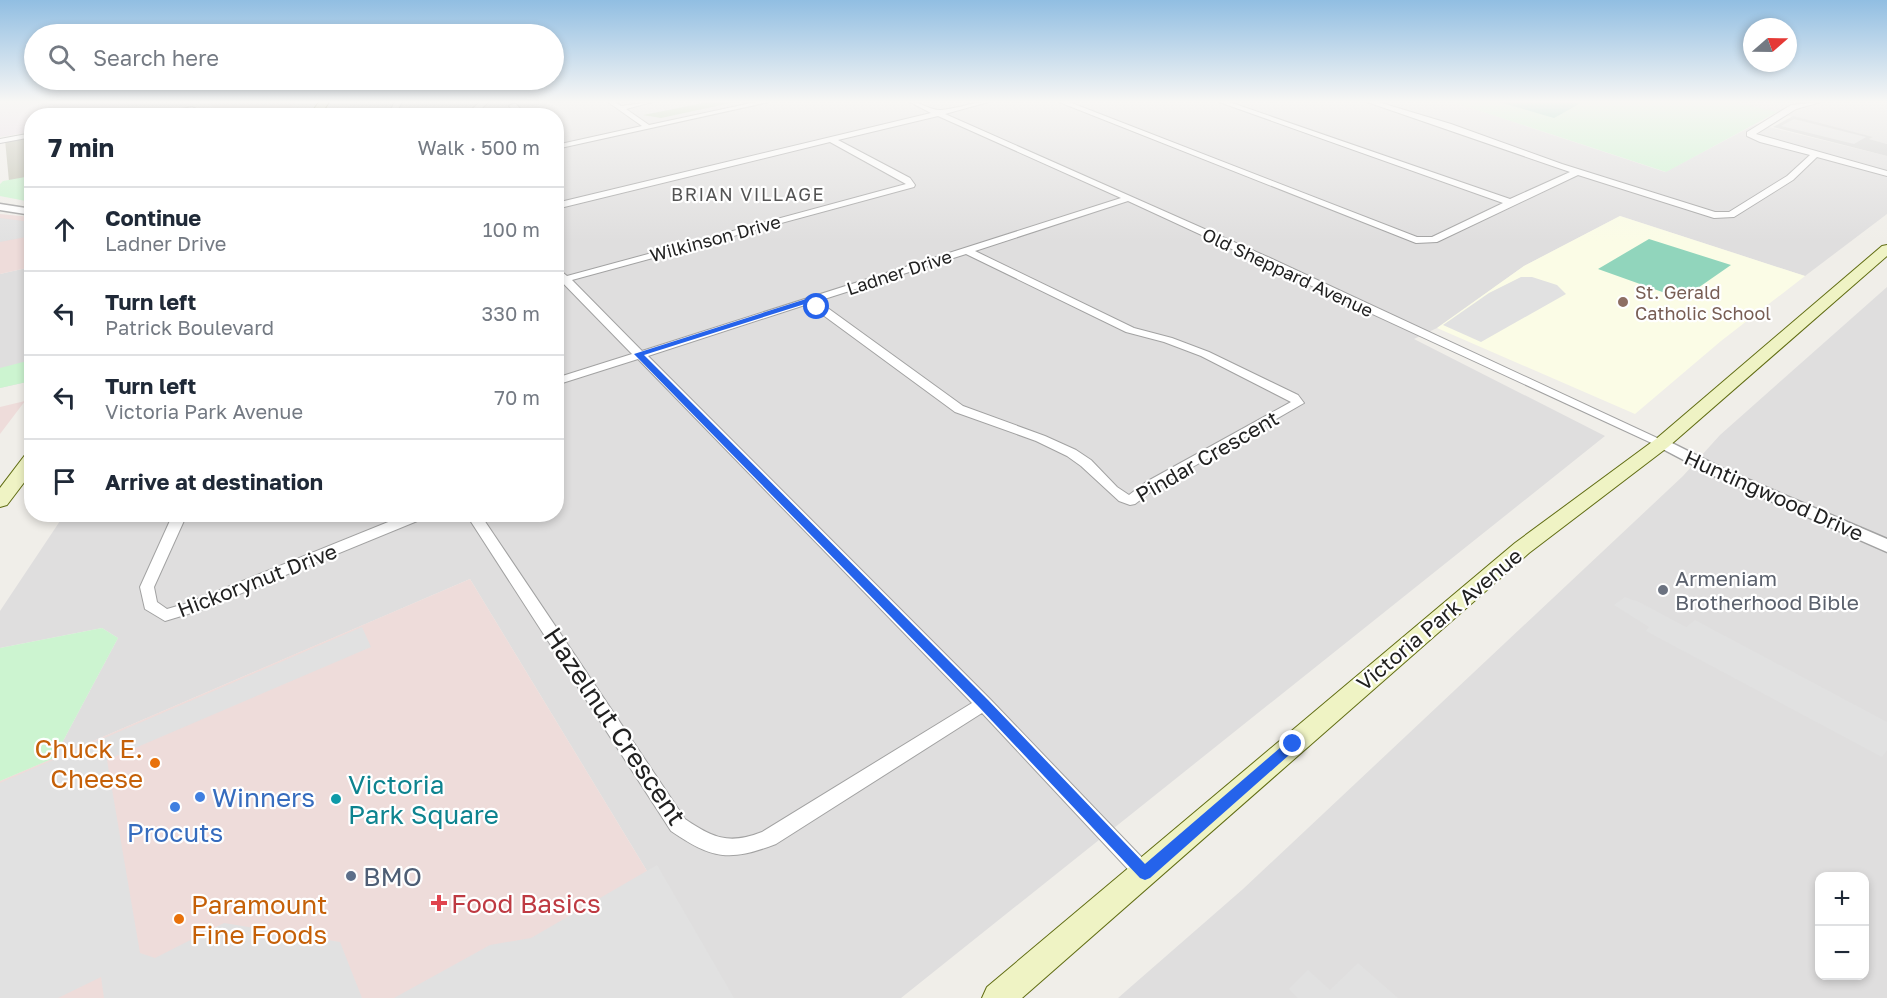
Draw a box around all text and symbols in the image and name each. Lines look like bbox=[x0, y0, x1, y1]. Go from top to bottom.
north arrow bbox=[1743, 18, 1797, 72]
search box bbox=[24, 24, 564, 90]
icon: search bbox=[45, 41, 78, 74]
text: Search here bbox=[93, 44, 219, 71]
text: 7 min bbox=[48, 132, 114, 163]
text: Walk · 500 m bbox=[418, 135, 540, 159]
district label: BRIAN VILLAGE bbox=[671, 183, 825, 205]
text: Continue bbox=[105, 204, 201, 231]
street label: Wilkinson Drive bbox=[647, 210, 783, 266]
icon: ahead bbox=[48, 213, 81, 246]
text: 100 m bbox=[483, 217, 540, 241]
street label: Old Sheppard Avenue bbox=[1199, 223, 1377, 321]
text: Ladner Drive bbox=[105, 231, 226, 255]
street label: Ladner Drive bbox=[844, 245, 954, 299]
place label: St. Gerald Catholic School bbox=[1635, 281, 1771, 324]
text: Turn left bbox=[105, 288, 196, 315]
route start bbox=[803, 293, 829, 319]
marker: St. Gerald Catholic School bbox=[1616, 295, 1630, 309]
icon: left bbox=[48, 297, 81, 330]
text: 330 m bbox=[482, 301, 540, 325]
text: Patrick Boulevard bbox=[105, 315, 274, 339]
text: Turn left bbox=[105, 372, 196, 399]
icon: left bbox=[48, 381, 81, 414]
text: 70 m bbox=[494, 385, 540, 409]
text: Victoria Park Avenue bbox=[105, 399, 303, 423]
street label: Pindar Crescent bbox=[1131, 405, 1283, 507]
street label: Huntingwood Drive bbox=[1680, 444, 1868, 546]
icon: arrive bbox=[48, 465, 81, 498]
text: Arrive at destination bbox=[105, 468, 323, 495]
street label: Hickorynut Drive bbox=[173, 538, 341, 622]
street label: Victoria Park Avenue bbox=[1351, 542, 1527, 696]
place label: Armeniam Brotherhood Bible bbox=[1675, 565, 1859, 615]
marker: Armeniam Brotherhood Bible bbox=[1656, 583, 1670, 597]
street label: Hazelnut Crescent bbox=[537, 621, 693, 831]
route end bbox=[1279, 730, 1305, 756]
place label: Chuck E. Cheese bbox=[35, 733, 143, 794]
marker: Chuck E. Cheese bbox=[148, 756, 162, 770]
place label: Victoria Park Square bbox=[348, 769, 499, 830]
place label: Winners bbox=[212, 782, 315, 813]
marker: Winners bbox=[193, 790, 207, 804]
marker: Victoria Park Square bbox=[329, 792, 343, 806]
marker: Procuts bbox=[168, 800, 182, 814]
place label: Procuts bbox=[127, 817, 223, 848]
place label: BMO bbox=[363, 861, 422, 892]
marker: BMO bbox=[344, 869, 358, 883]
map controls bbox=[1815, 872, 1869, 980]
button: + bbox=[1815, 872, 1869, 926]
place label: Food Basics bbox=[451, 888, 601, 919]
place label: Paramount Fine Foods bbox=[191, 889, 328, 950]
marker: Food Basics bbox=[432, 896, 446, 910]
marker: Paramount Fine Foods bbox=[172, 912, 186, 926]
button: − bbox=[1815, 926, 1869, 980]

